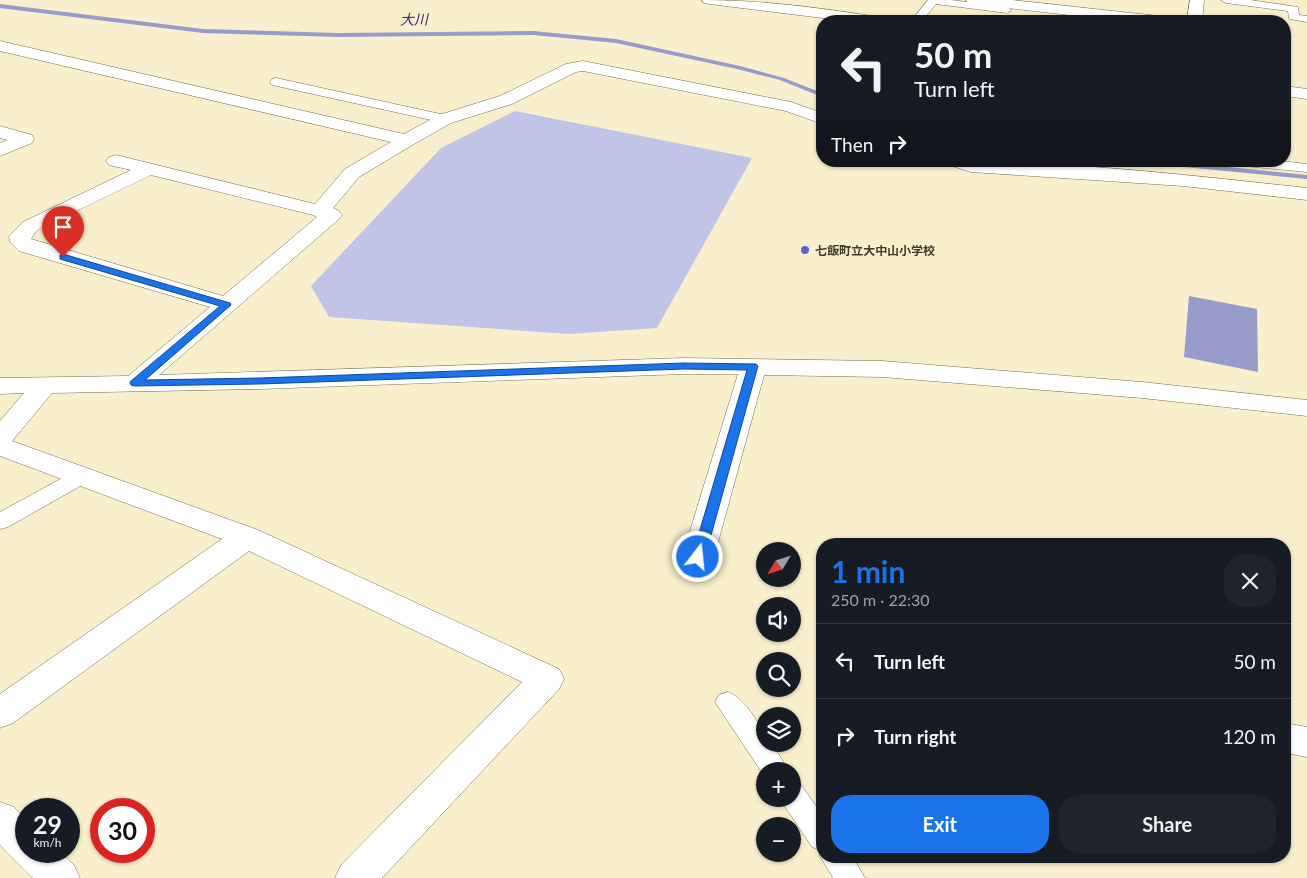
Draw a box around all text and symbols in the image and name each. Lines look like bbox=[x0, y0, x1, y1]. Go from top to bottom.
water label: 大川 bbox=[400, 10, 430, 28]
text: 50 m bbox=[914, 33, 992, 75]
icon: left bbox=[831, 35, 896, 100]
text: Turn left bbox=[914, 75, 995, 102]
icon: right bbox=[883, 130, 911, 158]
text: Then bbox=[831, 133, 873, 156]
pin bbox=[42, 206, 84, 257]
icon: arrive bbox=[49, 213, 77, 241]
place label: 七飯町立大中山小学校 bbox=[815, 243, 935, 258]
marker: 七飯町立大中山小学校 bbox=[799, 244, 811, 256]
position arrow bbox=[671, 530, 723, 582]
north arrow bbox=[756, 542, 801, 588]
map controls bbox=[756, 542, 801, 862]
text: 1 min bbox=[831, 553, 905, 589]
button: close bbox=[1224, 555, 1276, 607]
text: 250 m · 22:30 bbox=[831, 590, 930, 609]
button: sound bbox=[756, 597, 801, 642]
icon: left bbox=[831, 647, 859, 675]
text: Turn left bbox=[874, 650, 945, 673]
text: 50 m bbox=[1233, 650, 1276, 673]
button: search bbox=[756, 652, 801, 697]
button: layers bbox=[756, 707, 801, 752]
icon: right bbox=[831, 722, 859, 750]
text: Turn right bbox=[874, 725, 956, 748]
text: 120 m bbox=[1222, 725, 1276, 748]
button: + bbox=[756, 762, 801, 807]
button: Exit bbox=[831, 795, 1049, 853]
button: Share bbox=[1059, 795, 1276, 853]
speed limit sign: 30 bbox=[90, 798, 155, 863]
text: 29 bbox=[33, 809, 62, 839]
button: − bbox=[756, 817, 801, 862]
text: km/h bbox=[33, 835, 62, 850]

